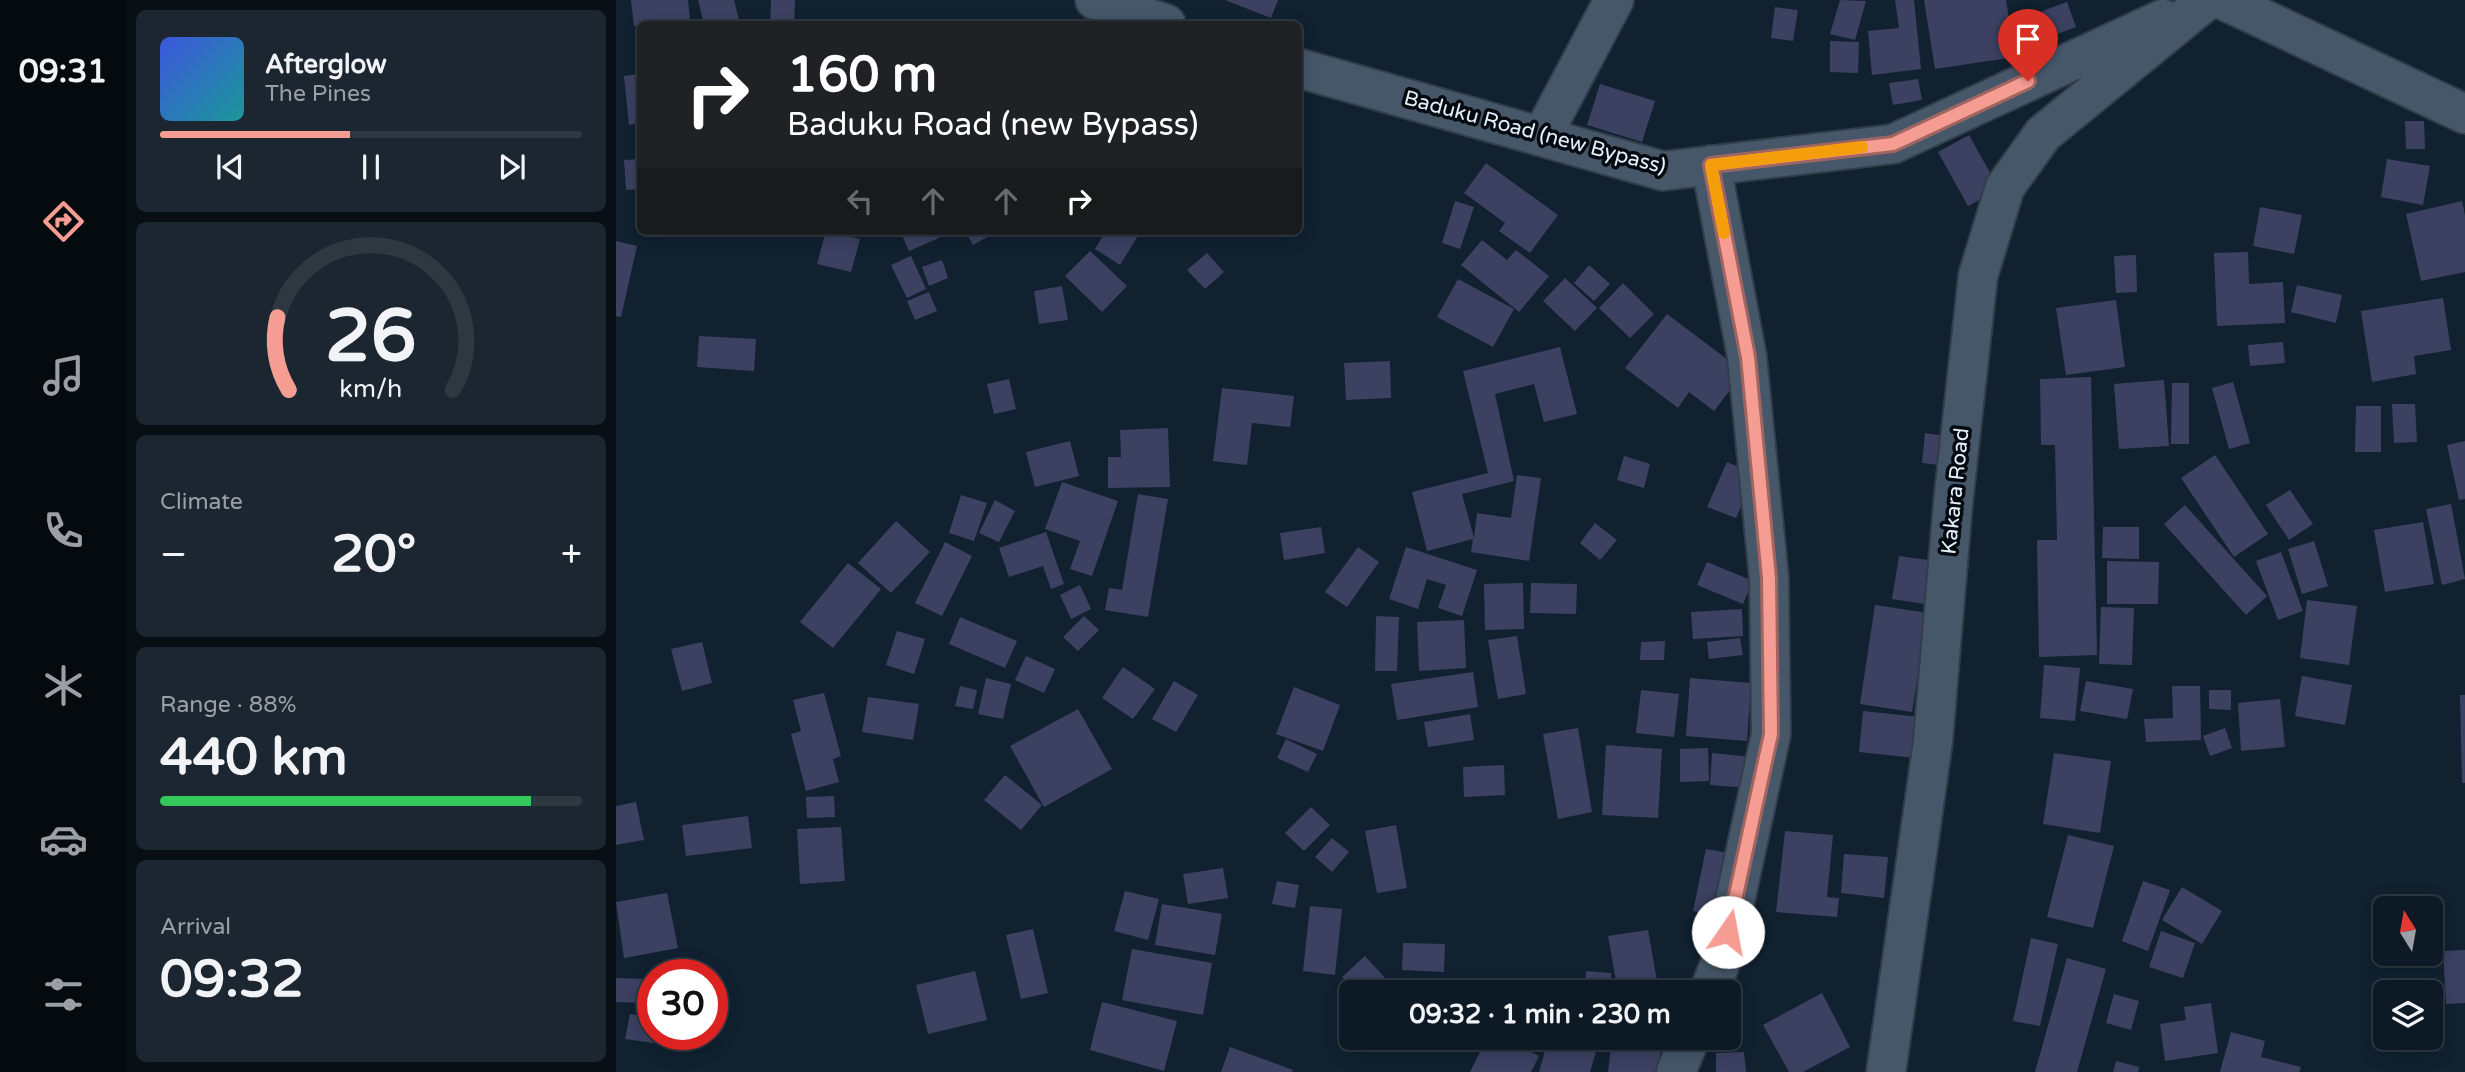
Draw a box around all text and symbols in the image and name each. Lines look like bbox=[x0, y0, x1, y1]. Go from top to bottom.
pin bbox=[1998, 9, 2058, 81]
icon: arrive bbox=[2009, 20, 2047, 58]
text: 160 m bbox=[787, 46, 937, 105]
text: Afterglow bbox=[265, 49, 387, 80]
icon: right bbox=[672, 49, 763, 140]
text: 09:31 bbox=[19, 53, 107, 91]
text: The Pines bbox=[265, 80, 371, 108]
street label: Baduku Road (new Bypass) bbox=[1401, 85, 1669, 180]
text: Baduku Road (new Bypass) bbox=[787, 106, 1199, 144]
icon: previous bbox=[211, 148, 249, 186]
icon: pause bbox=[352, 148, 390, 186]
icon: next bbox=[493, 148, 531, 186]
icon: left bbox=[841, 182, 879, 220]
icon: ahead bbox=[914, 182, 952, 220]
icon: ahead bbox=[987, 182, 1025, 220]
icon: right bbox=[1060, 182, 1098, 220]
icon: directions bbox=[39, 197, 88, 246]
text: 26 bbox=[325, 293, 417, 381]
icon: music bbox=[39, 351, 88, 400]
text: km/h bbox=[340, 373, 402, 403]
street label: Kakara Road bbox=[1936, 427, 1975, 556]
text: Climate bbox=[160, 488, 243, 516]
icon: phone bbox=[39, 506, 88, 555]
text: 20° bbox=[331, 523, 416, 586]
text: − bbox=[160, 532, 187, 578]
text: + bbox=[561, 532, 582, 578]
icon: climate bbox=[39, 661, 88, 710]
text: Range · 88% bbox=[160, 691, 296, 719]
text: 440 km bbox=[160, 726, 348, 789]
icon: car bbox=[39, 815, 88, 864]
position arrow bbox=[1691, 895, 1765, 969]
north arrow bbox=[2373, 896, 2443, 966]
map controls bbox=[2373, 896, 2443, 1050]
text: Arrival bbox=[160, 913, 231, 941]
text: 09:32 bbox=[160, 948, 304, 1011]
speed limit sign: 30 bbox=[637, 959, 728, 1050]
icon: filters bbox=[39, 970, 88, 1019]
button: layers bbox=[2373, 980, 2443, 1050]
text: 09:32 · 1 min · 230 m bbox=[1409, 999, 1671, 1030]

